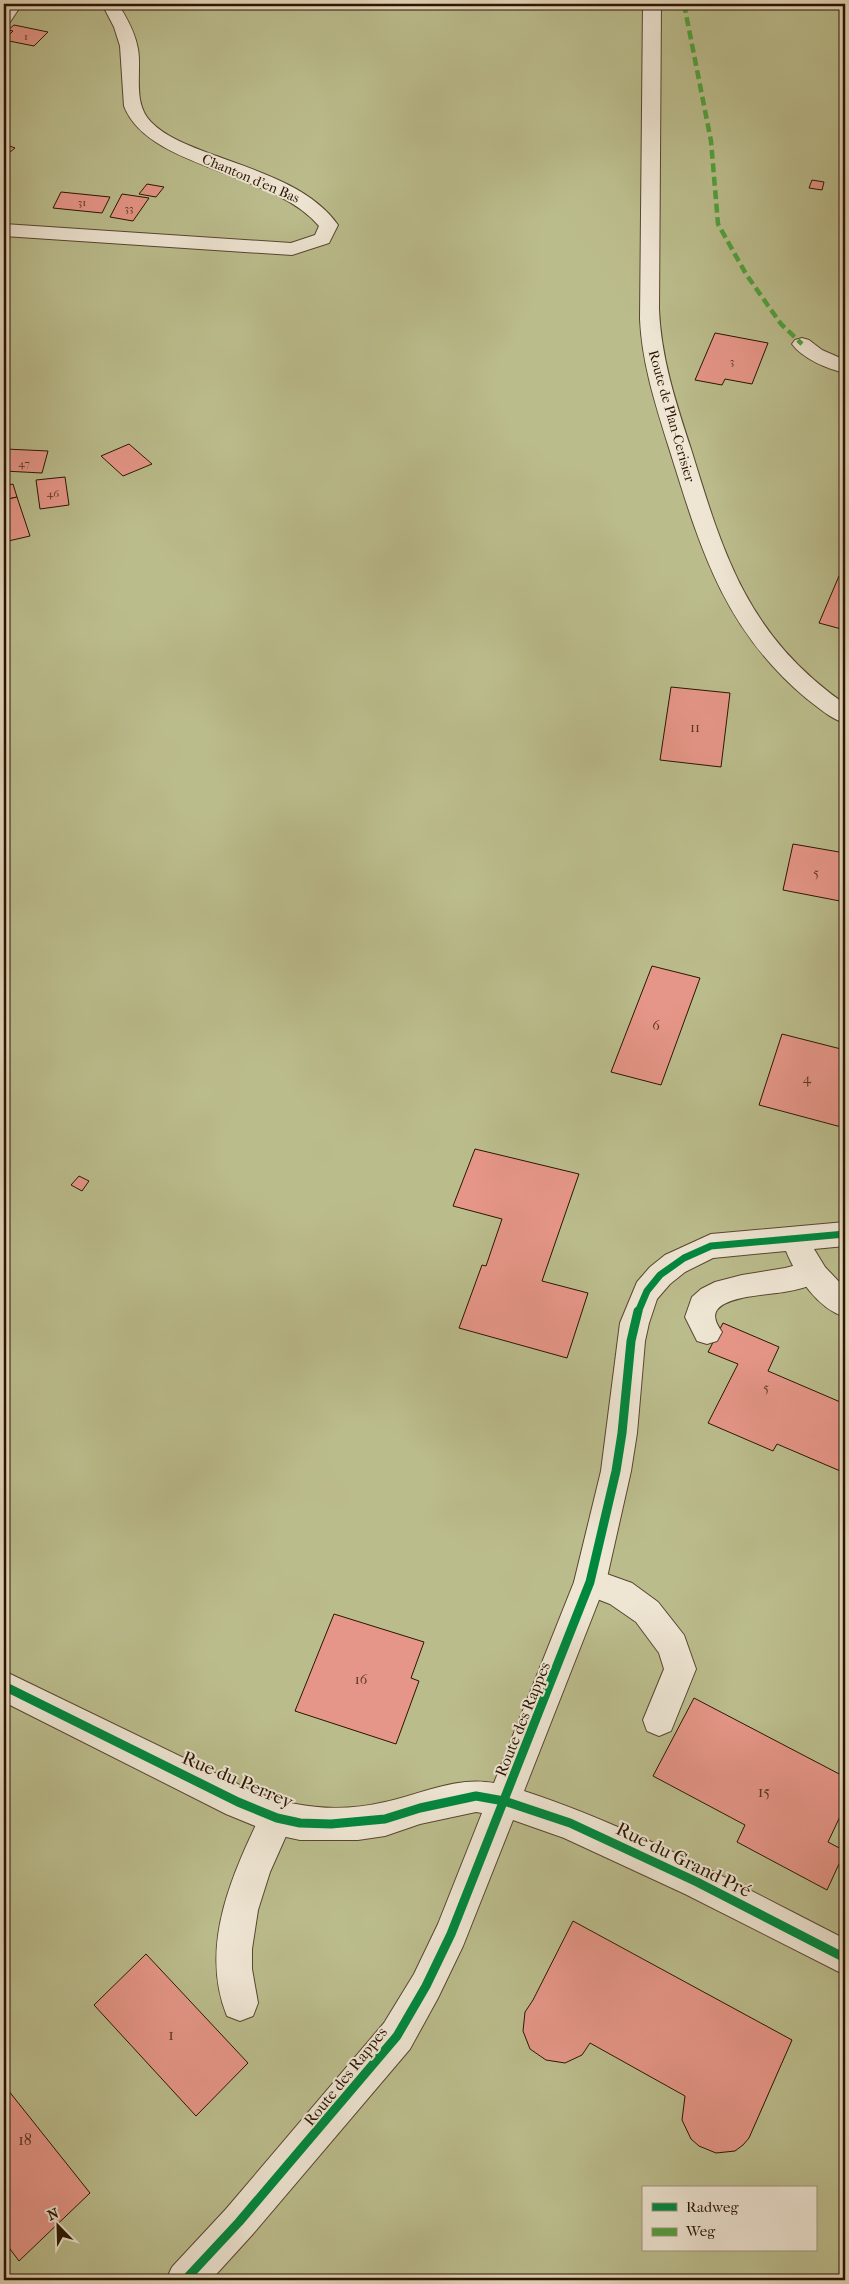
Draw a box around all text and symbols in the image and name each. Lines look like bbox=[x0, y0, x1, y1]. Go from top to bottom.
house number: 1 bbox=[24, 30, 28, 43]
street label: Chanton d'en Bas bbox=[200, 150, 302, 207]
house number: 31 bbox=[78, 196, 86, 209]
house number: 33 bbox=[124, 202, 134, 215]
street label: Route de Plan-Cerisier bbox=[645, 348, 698, 484]
house number: 3 bbox=[730, 355, 734, 368]
house number: 47 bbox=[18, 457, 30, 470]
house number: 46 bbox=[47, 487, 59, 500]
house number: 11 bbox=[690, 719, 700, 736]
house number: 5 bbox=[813, 864, 819, 881]
house number: 6 bbox=[652, 1017, 660, 1034]
house number: 4 bbox=[803, 1070, 812, 1087]
house number: 5 bbox=[763, 1379, 769, 1396]
street label: Route des Rappes bbox=[491, 1659, 554, 1779]
house number: 16 bbox=[355, 1671, 368, 1688]
street label: Rue du Perrey bbox=[179, 1747, 297, 1814]
house number: 15 bbox=[758, 1782, 770, 1801]
street label: Rue du Grand Pré bbox=[613, 1818, 755, 1902]
street label: Route des Rappes bbox=[300, 2023, 391, 2130]
house number: 1 bbox=[168, 2025, 174, 2044]
house number: 18 bbox=[18, 2130, 32, 2149]
legend bbox=[642, 2186, 816, 2252]
text: Radweg bbox=[686, 2198, 739, 2216]
north arrow bbox=[32, 2202, 82, 2252]
text: N bbox=[45, 2204, 62, 2224]
text: Weg bbox=[685, 2222, 716, 2240]

